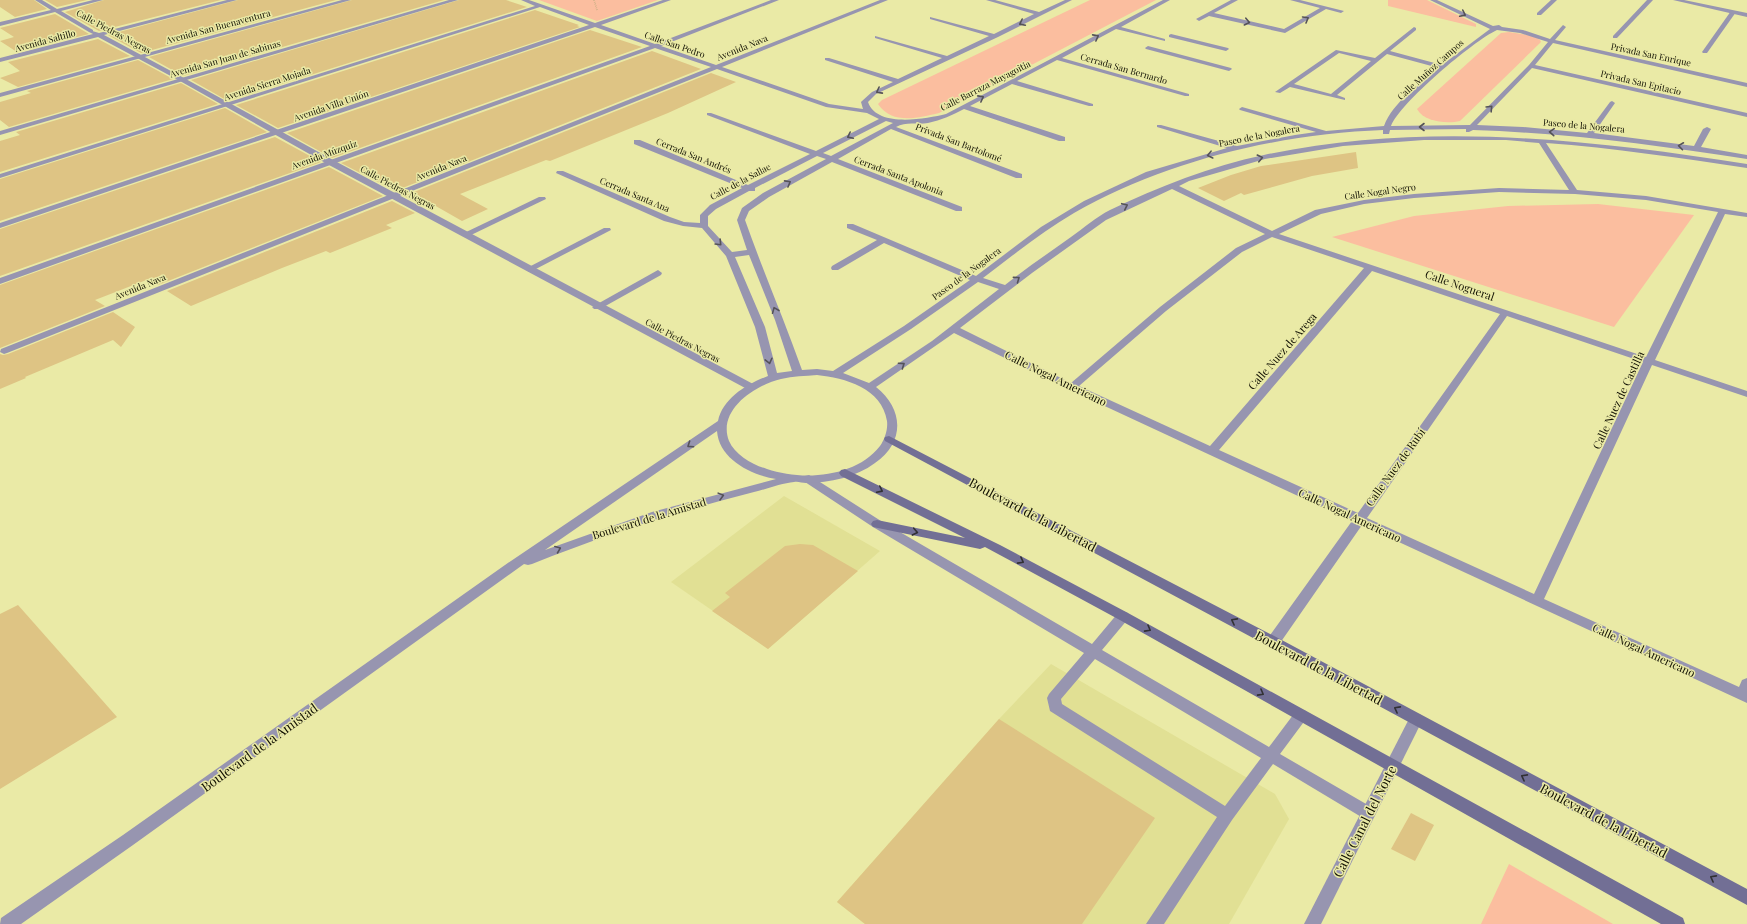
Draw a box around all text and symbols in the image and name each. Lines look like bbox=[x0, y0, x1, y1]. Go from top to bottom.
street label: Calle Piedras Negras bbox=[75, 6, 153, 56]
street label: Avenida San Buenaventura bbox=[163, 6, 272, 46]
one-way arrow bbox=[1458, 9, 1466, 17]
one-way arrow bbox=[1301, 17, 1309, 24]
one-way arrow bbox=[1018, 18, 1026, 26]
one-way arrow bbox=[1244, 18, 1250, 26]
street label: Avenida Saltillo bbox=[12, 26, 77, 54]
street label: Calle San Pedro bbox=[643, 28, 707, 60]
street label: Avenida Nava bbox=[714, 31, 770, 63]
one-way arrow bbox=[1091, 35, 1099, 42]
street label: Avenida San Juan de Sabinas bbox=[167, 36, 282, 80]
street label: Calle Muñoz Campos bbox=[1394, 36, 1466, 102]
street label: Privada San Enrique bbox=[1610, 40, 1693, 68]
street label: Cerrada San Bernardo bbox=[1079, 50, 1169, 86]
street label: Calle Barraza Mayagoitia bbox=[938, 57, 1033, 113]
street label: Avenida Sierra Mojada bbox=[221, 63, 312, 103]
street label: Privada San Epitacio bbox=[1599, 67, 1683, 97]
street label: Avenida Villa Unión bbox=[291, 86, 371, 124]
one-way arrow bbox=[876, 86, 883, 94]
one-way arrow bbox=[977, 96, 984, 103]
one-way arrow bbox=[1485, 105, 1493, 113]
street label: Paseo de la Nogalera bbox=[1543, 115, 1626, 135]
street label: Privada San Bartolomé bbox=[914, 120, 1004, 164]
street label: Paseo de la Nogalera bbox=[1218, 121, 1301, 149]
one-way arrow bbox=[1419, 123, 1425, 131]
one-way arrow bbox=[1549, 127, 1555, 136]
one-way arrow bbox=[847, 131, 854, 139]
street label: Cerrada San Andrés bbox=[654, 134, 734, 176]
street label: Avenida Múzquiz bbox=[289, 137, 358, 172]
one-way arrow bbox=[1678, 142, 1684, 151]
one-way arrow bbox=[1207, 150, 1214, 158]
street label: Avenida Nava bbox=[413, 151, 469, 183]
street label: Cerrada Santa Apolonia bbox=[853, 152, 946, 198]
one-way arrow bbox=[1256, 154, 1263, 163]
street label: Calle de la Sallae bbox=[708, 160, 773, 202]
street label: Calle Piedras Negras bbox=[359, 162, 437, 212]
street label: Cerrada Santa Ana bbox=[598, 174, 672, 214]
one-way arrow bbox=[784, 180, 792, 187]
street label: Calle Nogal Negro bbox=[1344, 180, 1416, 202]
one-way arrow bbox=[1121, 203, 1128, 211]
one-way arrow bbox=[714, 238, 722, 246]
street label: Paseo de la Nogalera bbox=[929, 244, 1003, 302]
street label: Calle Nogueral bbox=[1423, 266, 1497, 304]
street label: Avenida Nava bbox=[112, 270, 168, 302]
one-way arrow bbox=[1013, 277, 1020, 284]
one-way arrow bbox=[772, 306, 780, 313]
street label: Calle Nuez de Arega bbox=[1244, 309, 1320, 393]
street label: Calle Piedras Negras bbox=[644, 315, 722, 365]
street label: Calle Nogal Americano bbox=[1003, 347, 1109, 409]
street label: Calle Nuez de Castilla bbox=[1589, 348, 1648, 451]
one-way arrow bbox=[764, 357, 773, 364]
one-way arrow bbox=[898, 362, 905, 370]
street label: Calle Nuez de Rubí bbox=[1362, 425, 1428, 509]
one-way arrow bbox=[687, 440, 694, 448]
street label: Boulevard de la Libertad bbox=[966, 473, 1100, 555]
one-way arrow bbox=[875, 485, 883, 493]
street label: Calle Nogal Americano bbox=[1296, 485, 1404, 545]
one-way arrow bbox=[718, 492, 725, 501]
street label: Boulevard de la Amistad bbox=[590, 493, 708, 542]
one-way arrow bbox=[912, 527, 918, 536]
one-way arrow bbox=[554, 545, 561, 553]
one-way arrow bbox=[1017, 556, 1024, 564]
one-way arrow bbox=[1230, 618, 1238, 626]
street label: Calle Nogal Americano bbox=[1590, 620, 1698, 680]
one-way arrow bbox=[1144, 625, 1151, 632]
street label: Boulevard de la Libertad bbox=[1252, 626, 1386, 708]
one-way arrow bbox=[1257, 688, 1264, 695]
street label: Boulevard de la Amistad bbox=[197, 699, 321, 795]
one-way arrow bbox=[1394, 706, 1401, 714]
street label: Calle Canal del Norte bbox=[1328, 762, 1400, 880]
one-way arrow bbox=[1521, 774, 1528, 782]
street label: Boulevard de la Libertad bbox=[1537, 779, 1671, 861]
one-way arrow bbox=[1709, 876, 1717, 883]

